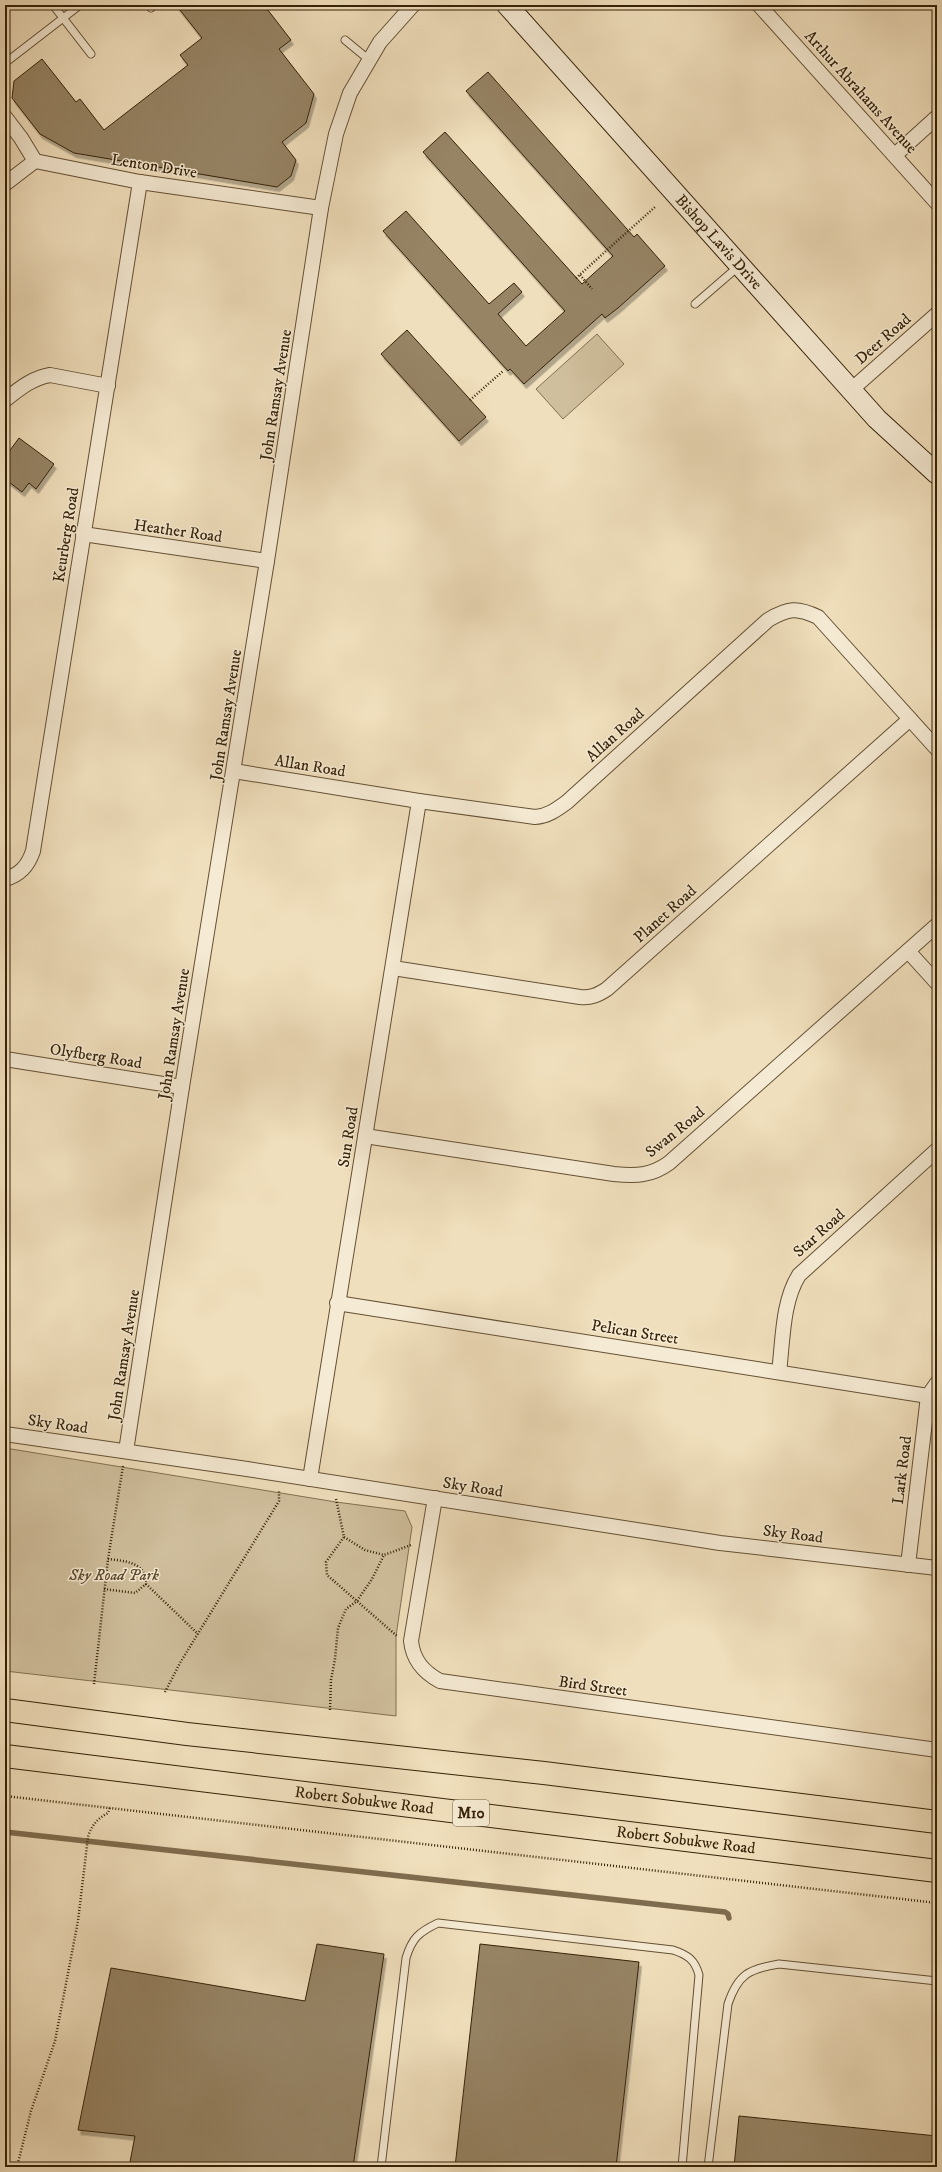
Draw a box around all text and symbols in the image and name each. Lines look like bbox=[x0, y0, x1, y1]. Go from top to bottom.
street label: Arthur Abrahams Avenue bbox=[800, 26, 922, 158]
street label: Lenton Drive bbox=[110, 149, 199, 183]
street label: Bishop Lavis Drive bbox=[671, 190, 767, 294]
street label: Deer Road bbox=[851, 309, 915, 369]
street label: John Ramsay Avenue bbox=[255, 328, 296, 464]
street label: Keurberg Road bbox=[49, 486, 83, 584]
street label: Heather Road bbox=[132, 515, 224, 547]
street label: John Ramsay Avenue bbox=[205, 648, 246, 784]
street label: Allan Road bbox=[582, 704, 648, 766]
street label: Allan Road bbox=[273, 751, 347, 781]
street label: Planet Road bbox=[630, 881, 700, 947]
street label: John Ramsay Avenue bbox=[153, 967, 194, 1103]
street label: Olyfberg Road bbox=[49, 1039, 143, 1073]
street label: Swan Road bbox=[641, 1102, 709, 1162]
street label: Sun Road bbox=[333, 1105, 363, 1169]
street label: Star Road bbox=[789, 1205, 849, 1261]
street label: John Ramsay Avenue bbox=[103, 1288, 144, 1424]
street label: Pelican Street bbox=[590, 1315, 680, 1349]
street label: Sky Road bbox=[27, 1410, 89, 1438]
street label: Lark Road bbox=[888, 1435, 916, 1505]
street label: Sky Road bbox=[442, 1472, 504, 1502]
street label: Sky Road bbox=[762, 1520, 824, 1548]
park label: Sky Road Park bbox=[68, 1565, 159, 1585]
street label: Bird Street bbox=[557, 1671, 629, 1701]
street label: Robert Sobukwe Road bbox=[294, 1782, 435, 1819]
road number: M10 bbox=[453, 1800, 489, 1826]
street label: Robert Sobukwe Road bbox=[615, 1822, 756, 1858]

